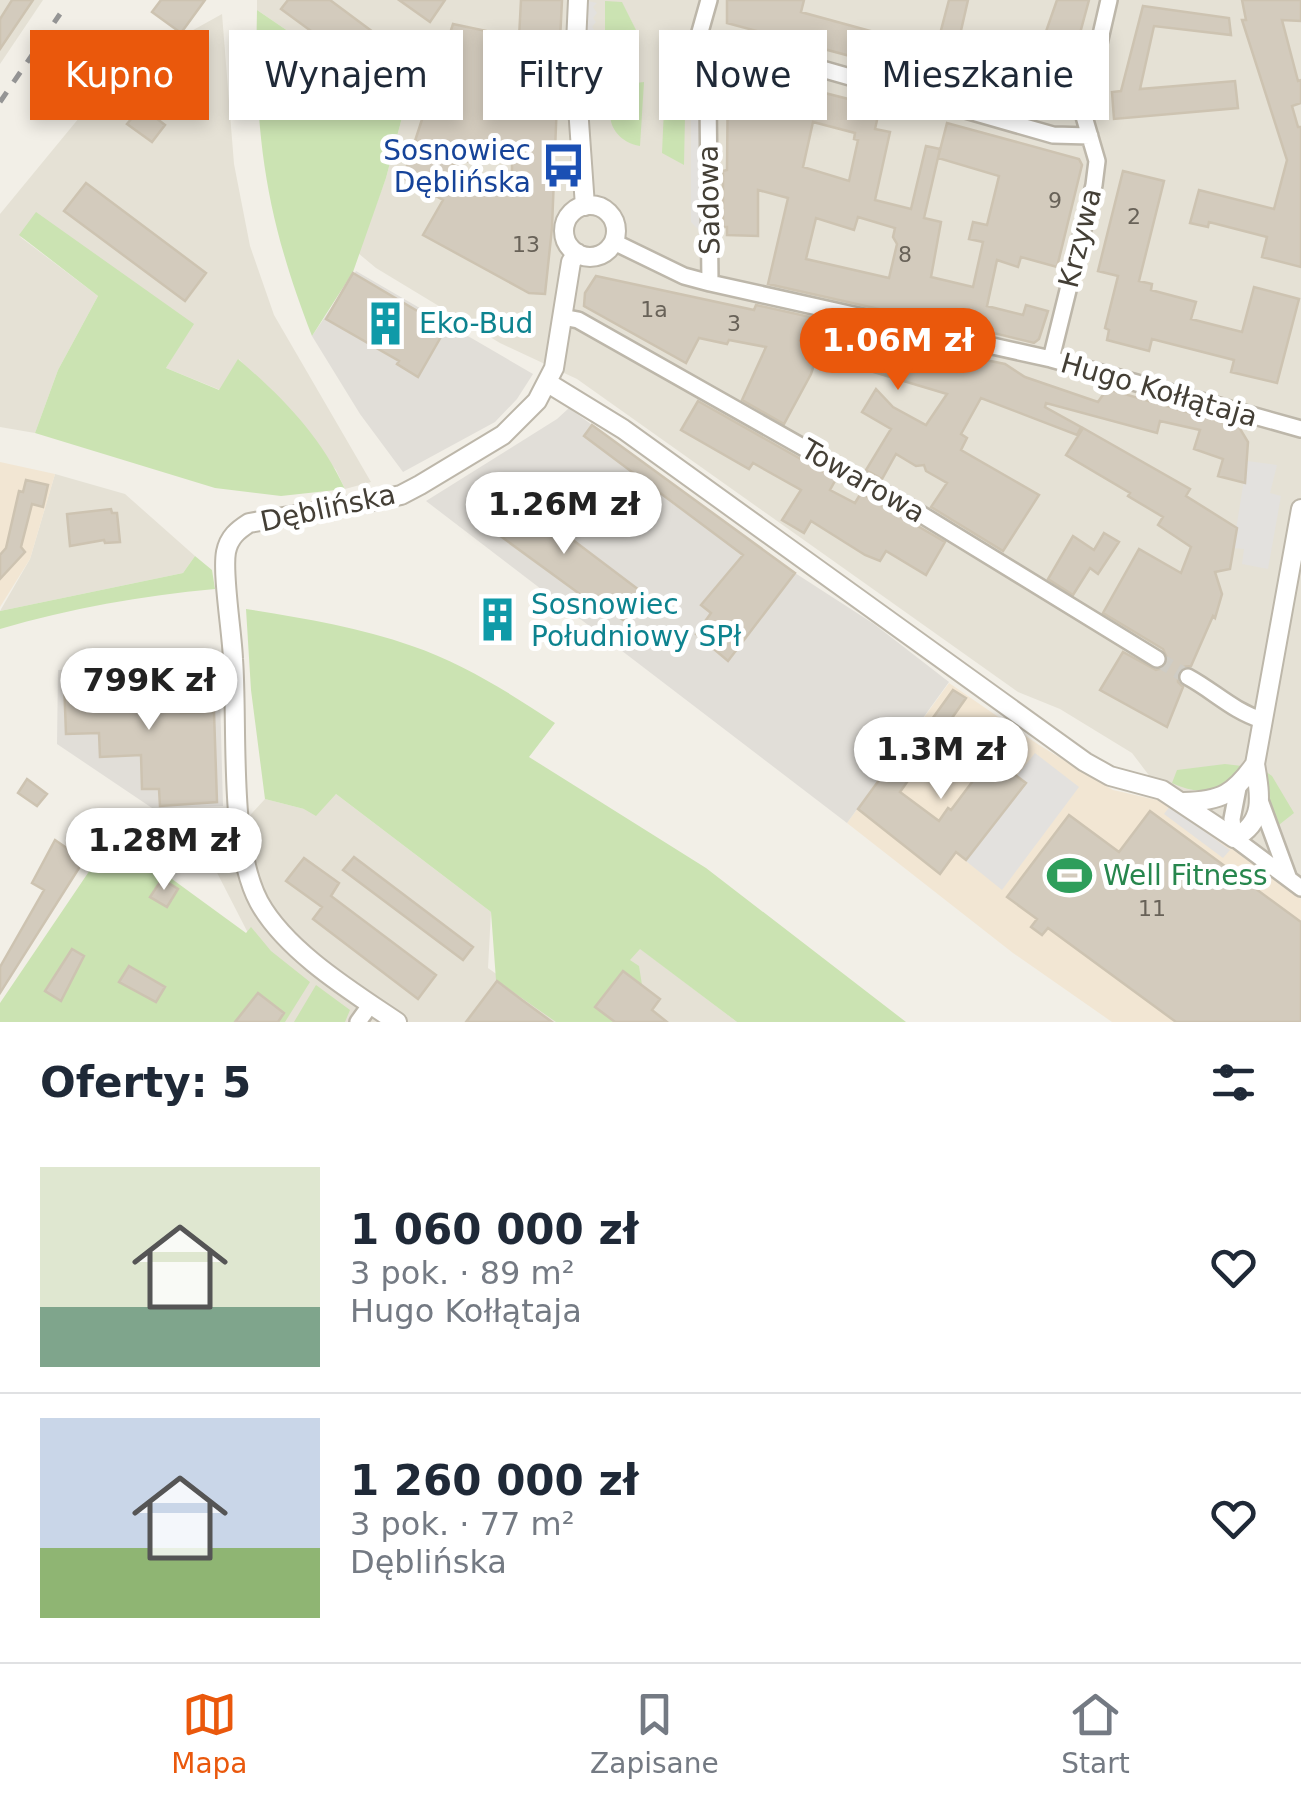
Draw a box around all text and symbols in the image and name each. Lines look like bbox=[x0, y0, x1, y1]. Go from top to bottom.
chip: Kupno bbox=[30, 30, 209, 120]
chip: Wynajem bbox=[229, 30, 463, 120]
chip: Filtry bbox=[483, 30, 639, 120]
chip: Nowe bbox=[659, 30, 827, 120]
chip: Mieszkanie bbox=[847, 30, 1109, 120]
place label: Sosnowiec Dęblińska bbox=[383, 134, 531, 199]
bus stop icon: Sosnowiec Dęblińska bbox=[540, 142, 588, 190]
street label: Sadowa bbox=[692, 145, 726, 255]
street label: Krzywa bbox=[1052, 185, 1108, 291]
house number: 9 bbox=[1048, 188, 1062, 213]
house number: 2 bbox=[1127, 204, 1141, 229]
house number: 13 bbox=[512, 232, 540, 257]
house number: 8 bbox=[898, 242, 912, 267]
house number: 1a bbox=[640, 297, 668, 322]
building icon: Eko-Bud bbox=[362, 299, 410, 347]
place label: Eko-Bud bbox=[419, 307, 533, 340]
pin: 1.06M zł bbox=[795, 308, 1001, 393]
house number: 3 bbox=[727, 311, 741, 336]
text: 1.06M zł bbox=[822, 321, 974, 359]
street label: Hugo Kołłątaja bbox=[1057, 346, 1261, 434]
street label: Towarowa bbox=[794, 432, 931, 530]
pin: 1.26M zł bbox=[461, 472, 667, 557]
street label: Dęblińska bbox=[257, 478, 399, 538]
text: 1.26M zł bbox=[488, 485, 640, 523]
place label: Sosnowiec Południowy SPł bbox=[531, 588, 741, 653]
building icon: Sosnowiec Południowy SPł bbox=[474, 596, 522, 644]
pin: 799K zł bbox=[57, 648, 241, 733]
text: 799K zł bbox=[82, 661, 216, 699]
pin: 1.3M zł bbox=[849, 717, 1033, 802]
text: 1.3M zł bbox=[876, 730, 1006, 768]
pin: 1.28M zł bbox=[61, 808, 267, 893]
text: 1.28M zł bbox=[88, 821, 240, 859]
sports icon: Well Fitness bbox=[1046, 851, 1094, 899]
place label: Well Fitness bbox=[1103, 859, 1268, 892]
house number: 11 bbox=[1138, 896, 1166, 921]
icon: filters bbox=[1206, 1055, 1261, 1110]
text: Oferty: 5 bbox=[40, 1058, 251, 1107]
text: 1 060 000 zł bbox=[350, 1205, 638, 1254]
icon: home bbox=[120, 1207, 240, 1327]
icon: heart bbox=[1206, 1240, 1261, 1295]
text: 3 pok. · 89 m² bbox=[350, 1254, 575, 1292]
text: Hugo Kołłątaja bbox=[350, 1292, 582, 1330]
text: 1 260 000 zł bbox=[350, 1456, 638, 1505]
icon: home bbox=[120, 1458, 240, 1578]
icon: heart bbox=[1206, 1491, 1261, 1546]
text: 3 pok. · 77 m² bbox=[350, 1505, 575, 1543]
text: Dęblińska bbox=[350, 1543, 507, 1581]
tab: Mapa bbox=[171, 1687, 248, 1780]
tab: Zapisane bbox=[590, 1687, 719, 1780]
tab: Start bbox=[1061, 1687, 1130, 1780]

